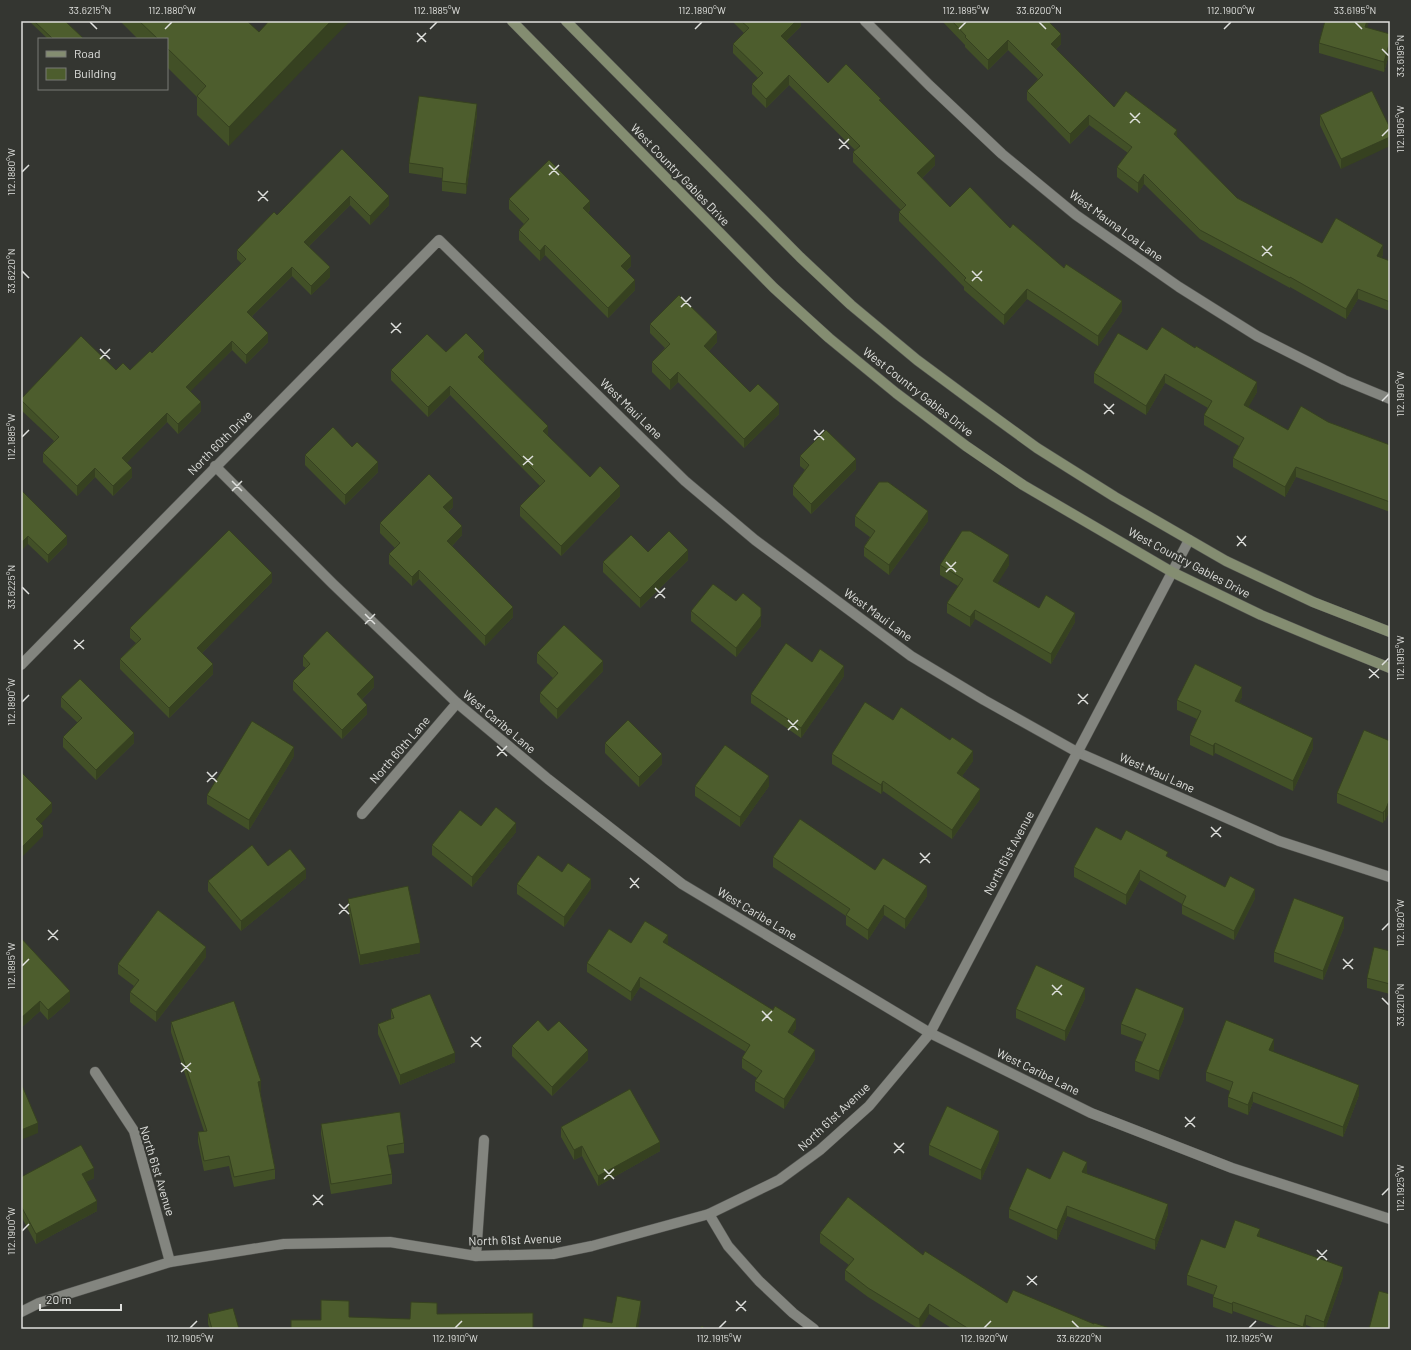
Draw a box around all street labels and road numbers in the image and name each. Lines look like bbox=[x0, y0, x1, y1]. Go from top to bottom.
street label: West Country Gables Drive bbox=[628, 120, 733, 228]
street label: West Mauna Loa Lane bbox=[1067, 186, 1166, 264]
street label: West Country Gables Drive bbox=[861, 344, 977, 439]
street label: West Maui Lane bbox=[598, 375, 666, 441]
street label: North 60th Drive bbox=[184, 407, 254, 477]
street label: West Country Gables Drive bbox=[1126, 524, 1253, 600]
street label: West Maui Lane bbox=[842, 585, 916, 644]
street label: West Caribe Lane bbox=[460, 687, 539, 756]
street label: North 60th Lane bbox=[366, 713, 432, 786]
street label: West Maui Lane bbox=[1118, 749, 1197, 795]
street label: North 61st Avenue bbox=[980, 808, 1036, 897]
street label: West Caribe Lane bbox=[715, 884, 800, 942]
street label: West Caribe Lane bbox=[995, 1045, 1082, 1097]
street label: North 61st Avenue bbox=[794, 1079, 872, 1153]
street label: North 61st Avenue bbox=[138, 1124, 178, 1217]
street label: North 61st Avenue bbox=[468, 1230, 562, 1248]

